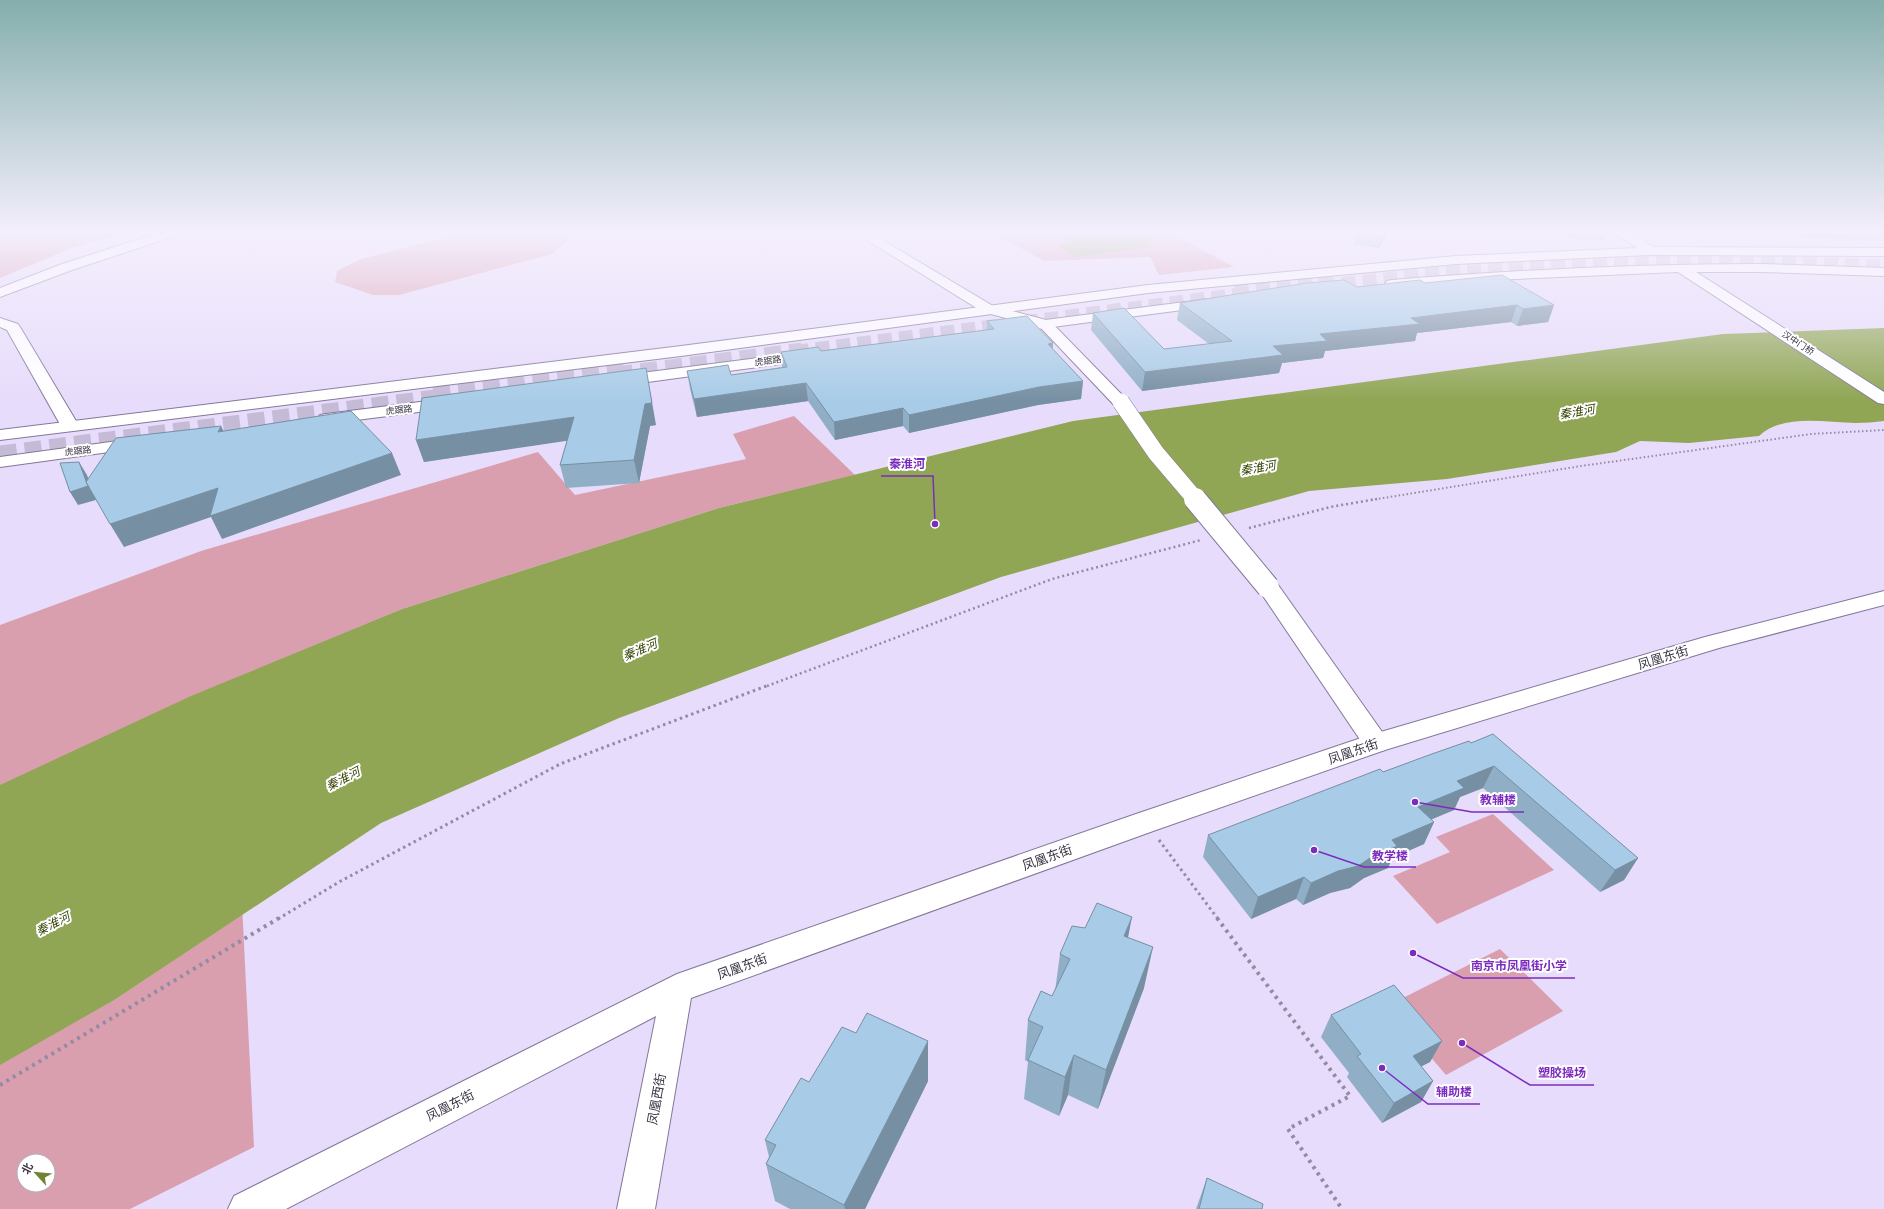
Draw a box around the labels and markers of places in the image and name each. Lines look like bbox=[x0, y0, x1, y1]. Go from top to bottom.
callout: 秦淮河 bbox=[881, 452, 933, 476]
callout: 教辅楼 bbox=[1472, 788, 1524, 812]
callout: 教学楼 bbox=[1364, 843, 1416, 867]
callout: 南京市凤凰街小学 bbox=[1463, 954, 1575, 978]
callout: 塑胶操场 bbox=[1530, 1061, 1594, 1085]
callout: 辅助楼 bbox=[1428, 1080, 1480, 1104]

